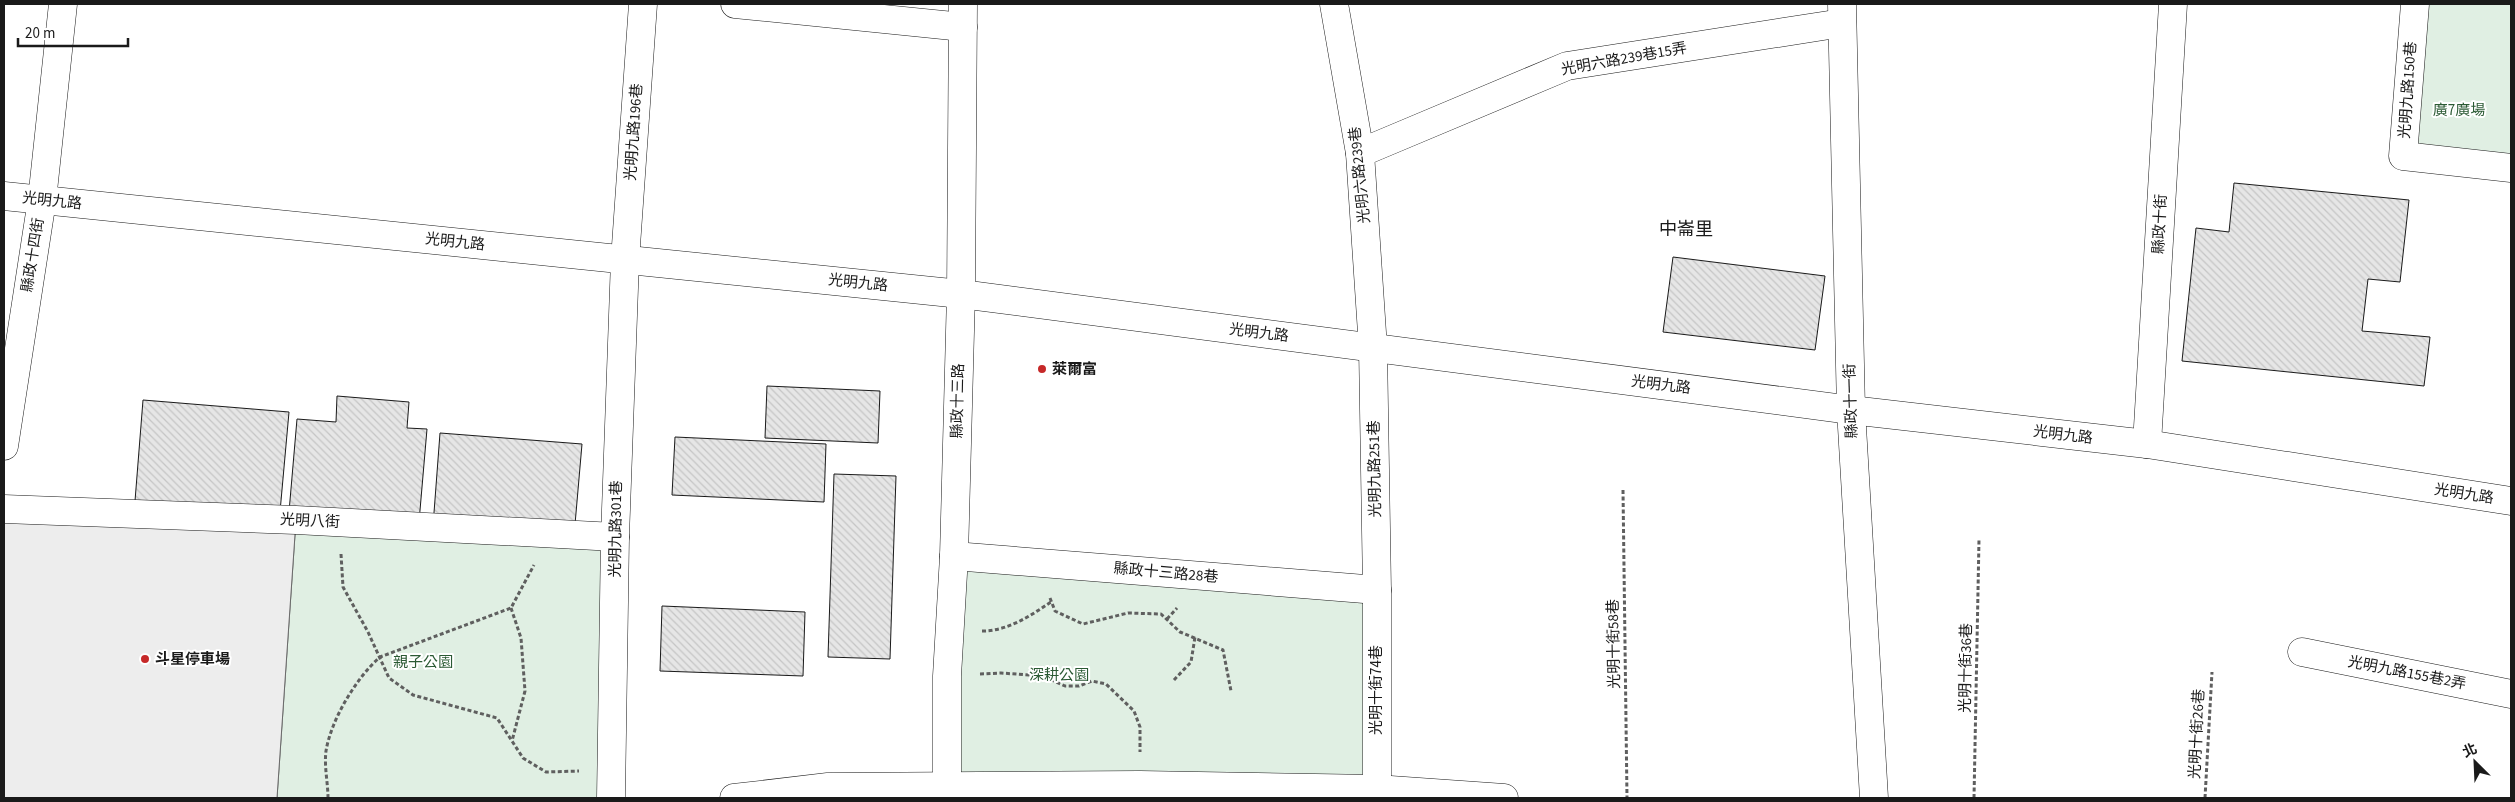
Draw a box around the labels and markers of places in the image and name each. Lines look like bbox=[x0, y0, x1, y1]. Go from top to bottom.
place label: 萊爾富 bbox=[1052, 359, 1097, 380]
marker: 萊爾富 bbox=[1036, 363, 1048, 375]
place label: 斗星停車場 bbox=[155, 649, 230, 670]
marker: 斗星停車場 bbox=[139, 653, 151, 665]

